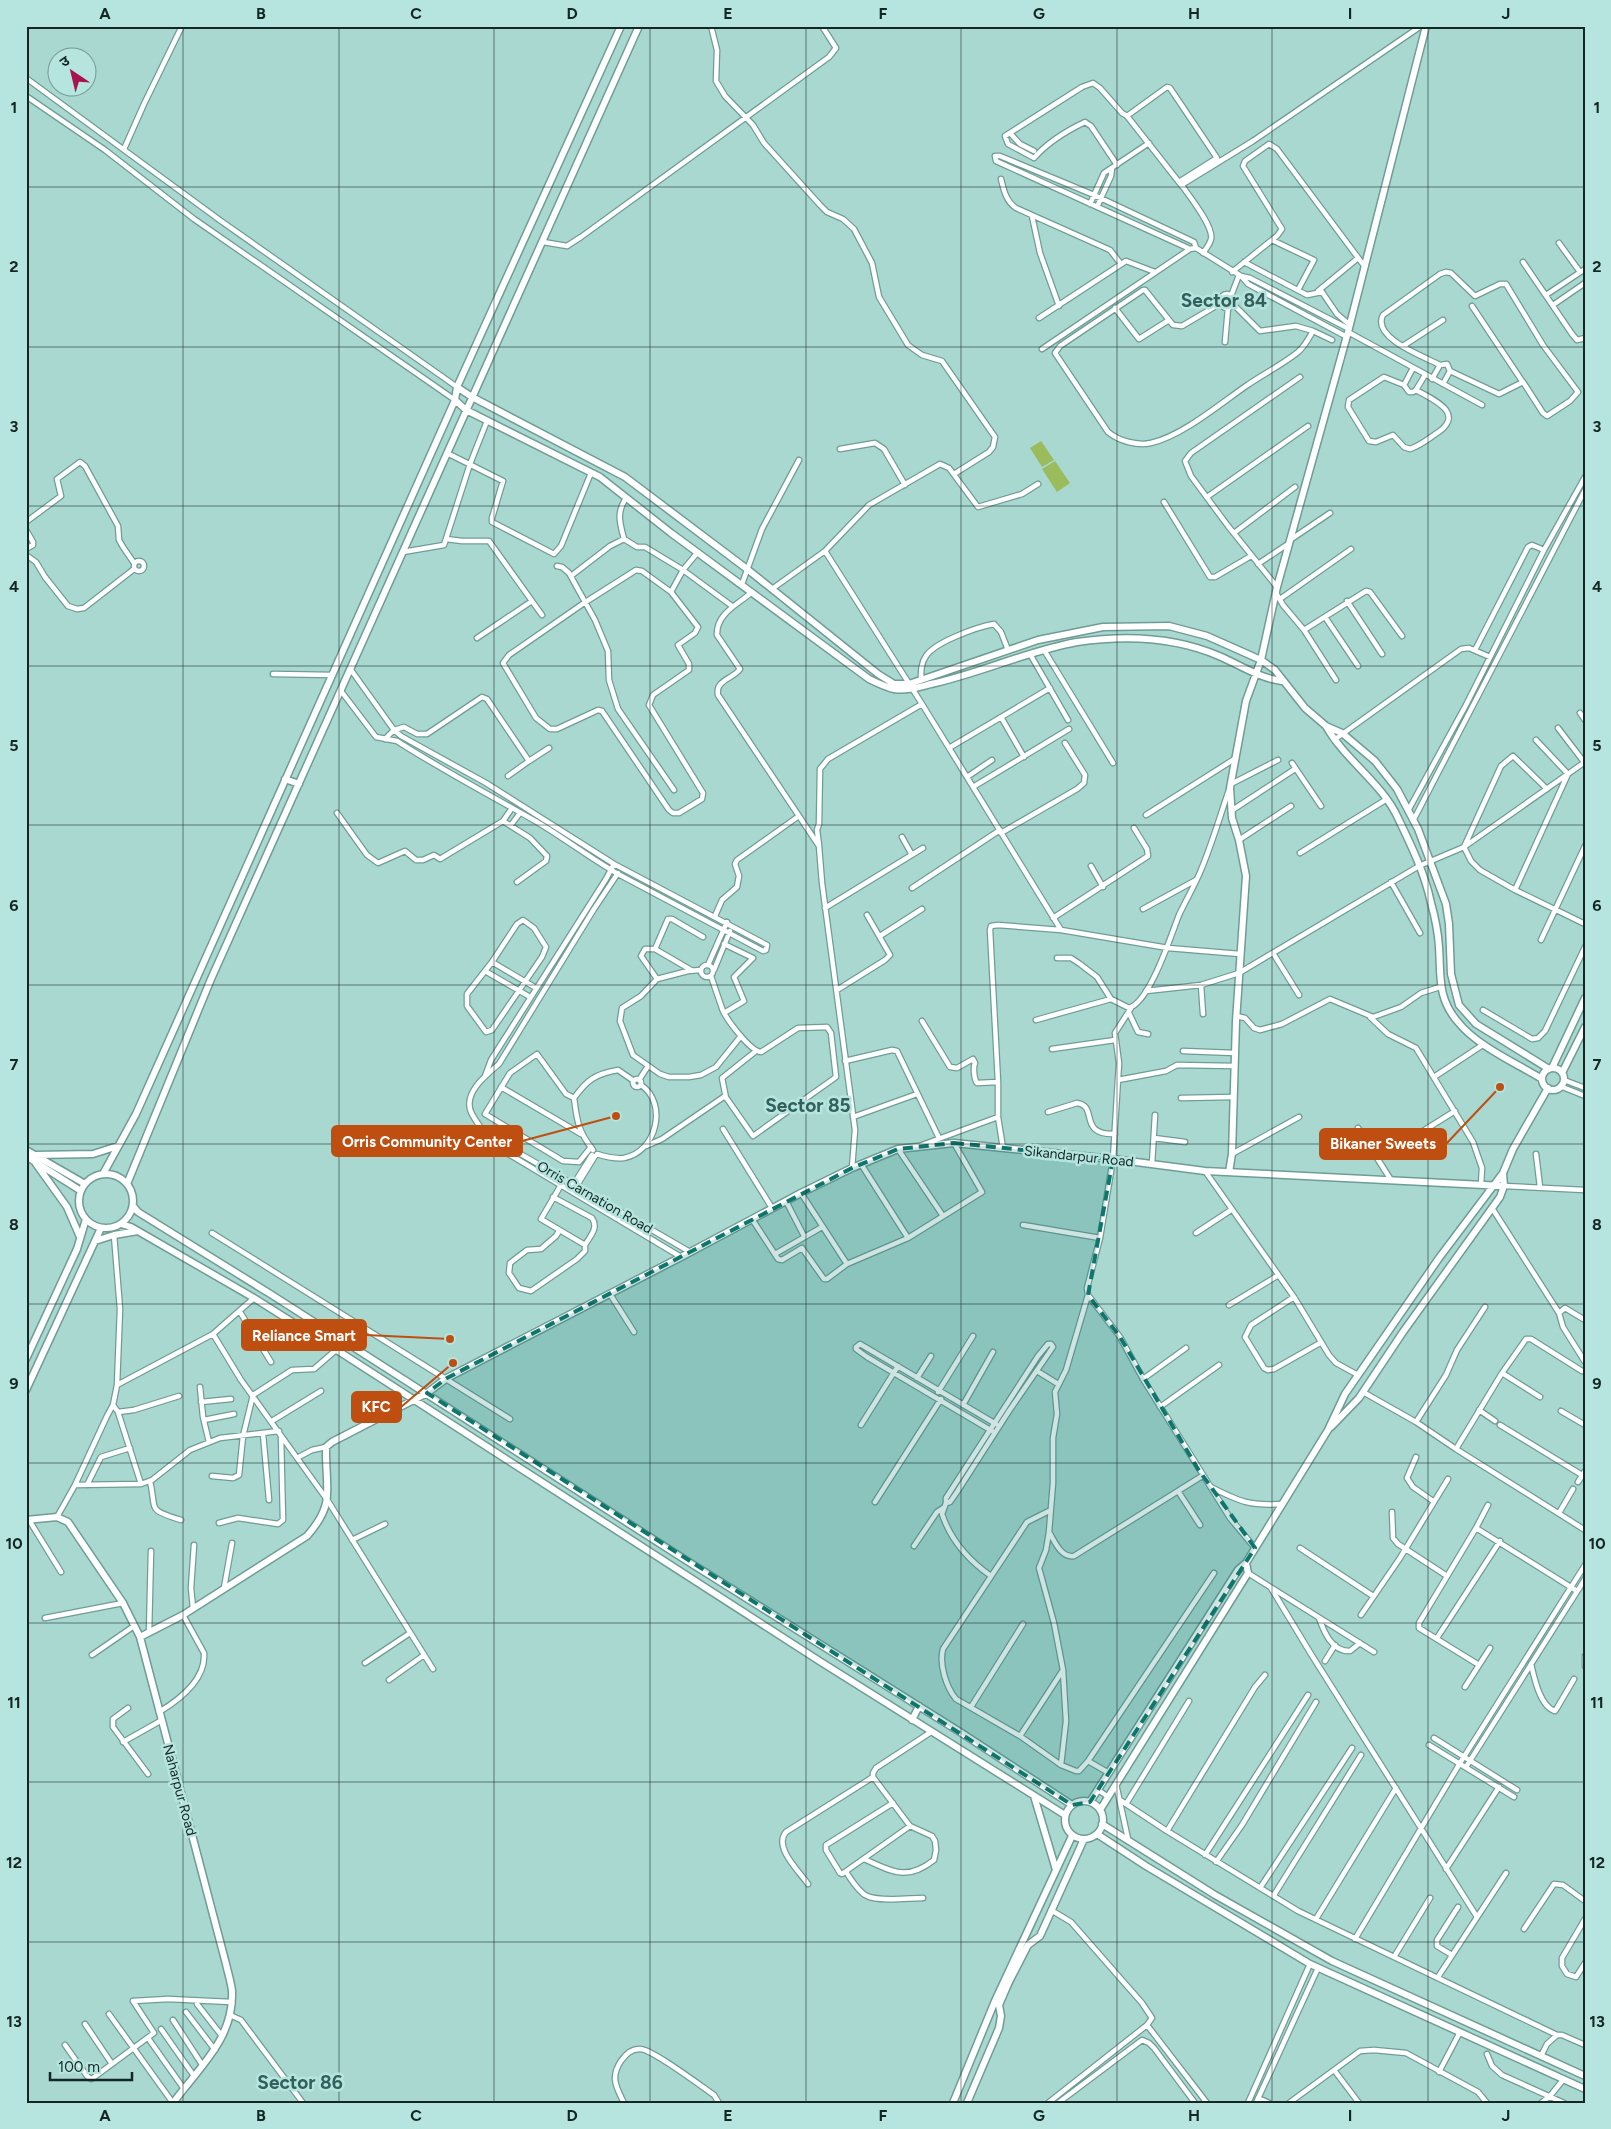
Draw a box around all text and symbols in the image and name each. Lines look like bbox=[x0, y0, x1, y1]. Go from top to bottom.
text: A bbox=[99, 4, 111, 23]
text: B bbox=[256, 4, 266, 23]
text: C bbox=[410, 4, 422, 23]
text: D bbox=[566, 4, 578, 23]
text: E bbox=[723, 4, 733, 23]
text: F bbox=[879, 4, 888, 23]
text: G bbox=[1033, 4, 1045, 23]
text: H bbox=[1188, 4, 1200, 23]
text: I bbox=[1348, 4, 1352, 23]
text: J bbox=[1502, 4, 1510, 23]
north arrow bbox=[48, 48, 98, 98]
text: उ bbox=[57, 52, 74, 71]
text: 1 bbox=[11, 98, 17, 117]
text: 1 bbox=[1594, 98, 1600, 117]
text: 2 bbox=[9, 257, 19, 276]
text: 2 bbox=[1592, 257, 1602, 276]
district label: Sector 84 bbox=[1181, 289, 1267, 312]
text: 3 bbox=[10, 417, 19, 436]
text: 3 bbox=[1593, 417, 1602, 436]
text: 4 bbox=[9, 577, 19, 596]
text: 4 bbox=[1592, 577, 1602, 596]
text: 5 bbox=[9, 736, 19, 755]
text: 5 bbox=[1592, 736, 1602, 755]
text: 6 bbox=[9, 896, 19, 915]
text: 6 bbox=[1592, 896, 1602, 915]
text: 7 bbox=[10, 1055, 19, 1074]
text: 7 bbox=[1593, 1055, 1602, 1074]
district label: Sector 85 bbox=[765, 1094, 851, 1117]
callout: Orris Community Center bbox=[332, 1126, 522, 1156]
callout: Bikaner Sweets bbox=[1320, 1129, 1446, 1159]
text: Orris Community Center bbox=[342, 1133, 512, 1151]
text: Bikaner Sweets bbox=[1330, 1135, 1436, 1153]
street label: Sikandarpur Road bbox=[1023, 1142, 1135, 1171]
street label: Orris Carnation Road bbox=[534, 1157, 656, 1237]
text: 8 bbox=[9, 1215, 19, 1234]
text: 8 bbox=[1592, 1215, 1602, 1234]
callout: Reliance Smart bbox=[242, 1320, 366, 1350]
text: Reliance Smart bbox=[252, 1327, 356, 1345]
text: 9 bbox=[9, 1374, 19, 1393]
text: 9 bbox=[1592, 1374, 1602, 1393]
callout: KFC bbox=[352, 1392, 401, 1422]
text: KFC bbox=[361, 1398, 391, 1416]
text: 10 bbox=[5, 1534, 23, 1553]
text: 10 bbox=[1588, 1534, 1606, 1553]
text: 11 bbox=[7, 1693, 21, 1712]
text: 11 bbox=[1590, 1693, 1604, 1712]
street label: Naharpur Road bbox=[159, 1742, 200, 1838]
text: 12 bbox=[6, 1853, 22, 1872]
text: 12 bbox=[1589, 1853, 1605, 1872]
text: 13 bbox=[6, 2012, 22, 2031]
text: 13 bbox=[1589, 2012, 1605, 2031]
scale bar bbox=[50, 2049, 132, 2081]
text: 100 m bbox=[58, 2058, 100, 2076]
district label: Sector 86 bbox=[257, 2071, 343, 2094]
text: A bbox=[99, 2106, 111, 2125]
text: B bbox=[256, 2106, 266, 2125]
text: C bbox=[410, 2106, 422, 2125]
text: D bbox=[566, 2106, 578, 2125]
text: E bbox=[723, 2106, 733, 2125]
text: F bbox=[879, 2106, 888, 2125]
text: G bbox=[1033, 2106, 1045, 2125]
text: H bbox=[1188, 2106, 1200, 2125]
text: I bbox=[1348, 2106, 1352, 2125]
text: J bbox=[1502, 2106, 1510, 2125]

